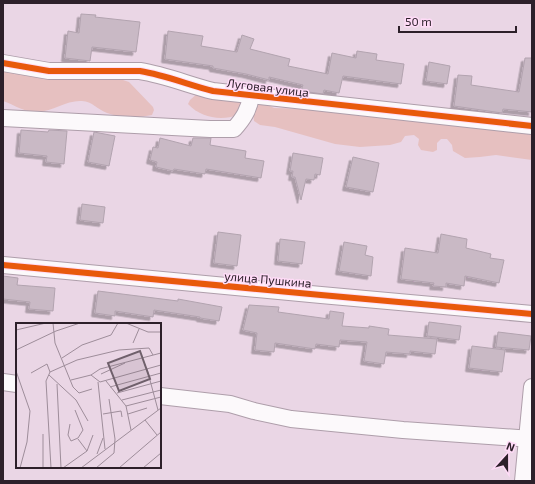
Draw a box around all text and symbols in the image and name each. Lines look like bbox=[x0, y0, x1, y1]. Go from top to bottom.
scale bar bbox=[399, 8, 516, 34]
text: 50 m bbox=[405, 14, 432, 28]
street label: Луговая улица bbox=[226, 75, 310, 100]
street label: улица Пушкина bbox=[224, 268, 312, 291]
inset map bbox=[16, 323, 161, 468]
north arrow bbox=[487, 436, 527, 476]
text: N bbox=[505, 439, 517, 454]

